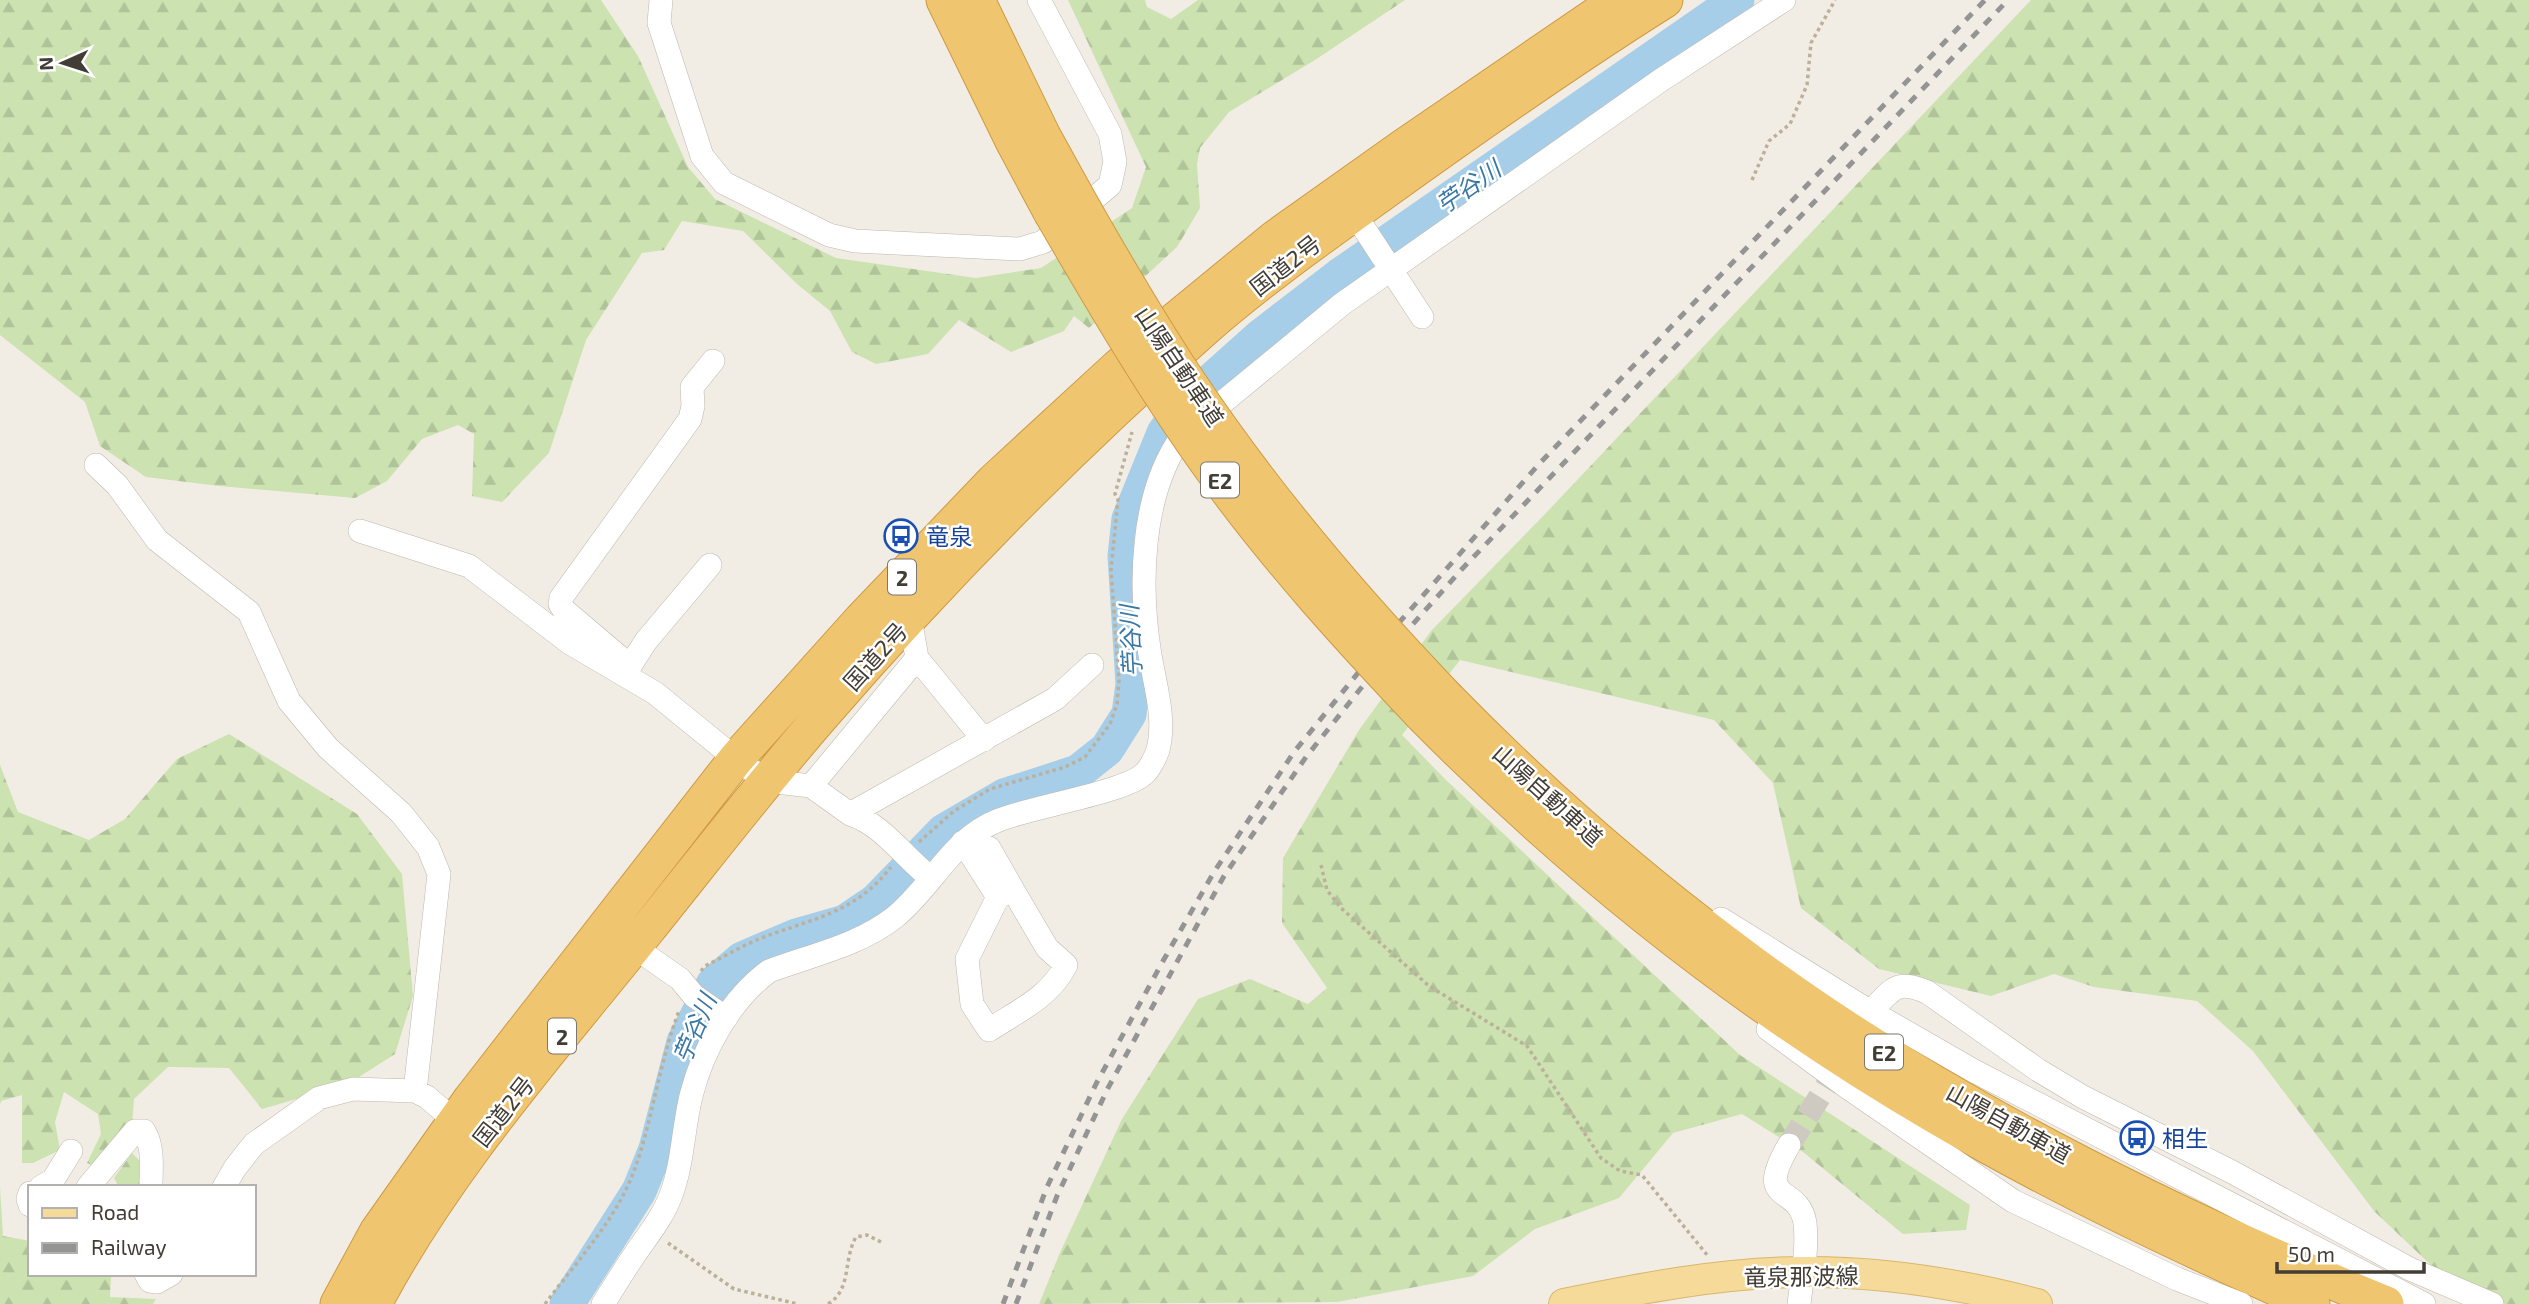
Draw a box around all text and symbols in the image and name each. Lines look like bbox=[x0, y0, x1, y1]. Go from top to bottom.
north arrow bbox=[28, 28, 98, 98]
text: N bbox=[34, 56, 57, 71]
water label: 苧谷川 bbox=[1430, 152, 1508, 219]
street label: 国道2号 bbox=[1244, 229, 1326, 301]
street label: 山陽自動車道 bbox=[1130, 301, 1230, 431]
road number: E2 bbox=[1201, 462, 1239, 498]
bus stop icon: 竜泉 bbox=[882, 517, 920, 555]
place label: 竜泉 bbox=[926, 522, 972, 550]
road number: 2 bbox=[888, 560, 916, 594]
water label: 苧谷川 bbox=[1113, 601, 1146, 678]
street label: 国道2号 bbox=[837, 616, 913, 696]
street label: 山陽自動車道 bbox=[1487, 738, 1609, 852]
water label: 苧谷川 bbox=[667, 986, 723, 1067]
road number: 2 bbox=[548, 1018, 576, 1054]
road number: E2 bbox=[1865, 1034, 1903, 1070]
street label: 国道2号 bbox=[467, 1070, 539, 1152]
street label: 山陽自動車道 bbox=[1942, 1077, 2076, 1169]
bus stop icon: 相生 bbox=[2118, 1119, 2156, 1157]
place label: 相生 bbox=[2162, 1124, 2208, 1152]
legend bbox=[28, 1185, 256, 1276]
text: Road bbox=[91, 1199, 139, 1224]
scale bar bbox=[2277, 1230, 2424, 1274]
text: Railway bbox=[91, 1234, 167, 1259]
text: 50 m bbox=[2288, 1241, 2335, 1266]
street label: 竜泉那波線 bbox=[1743, 1261, 1859, 1291]

